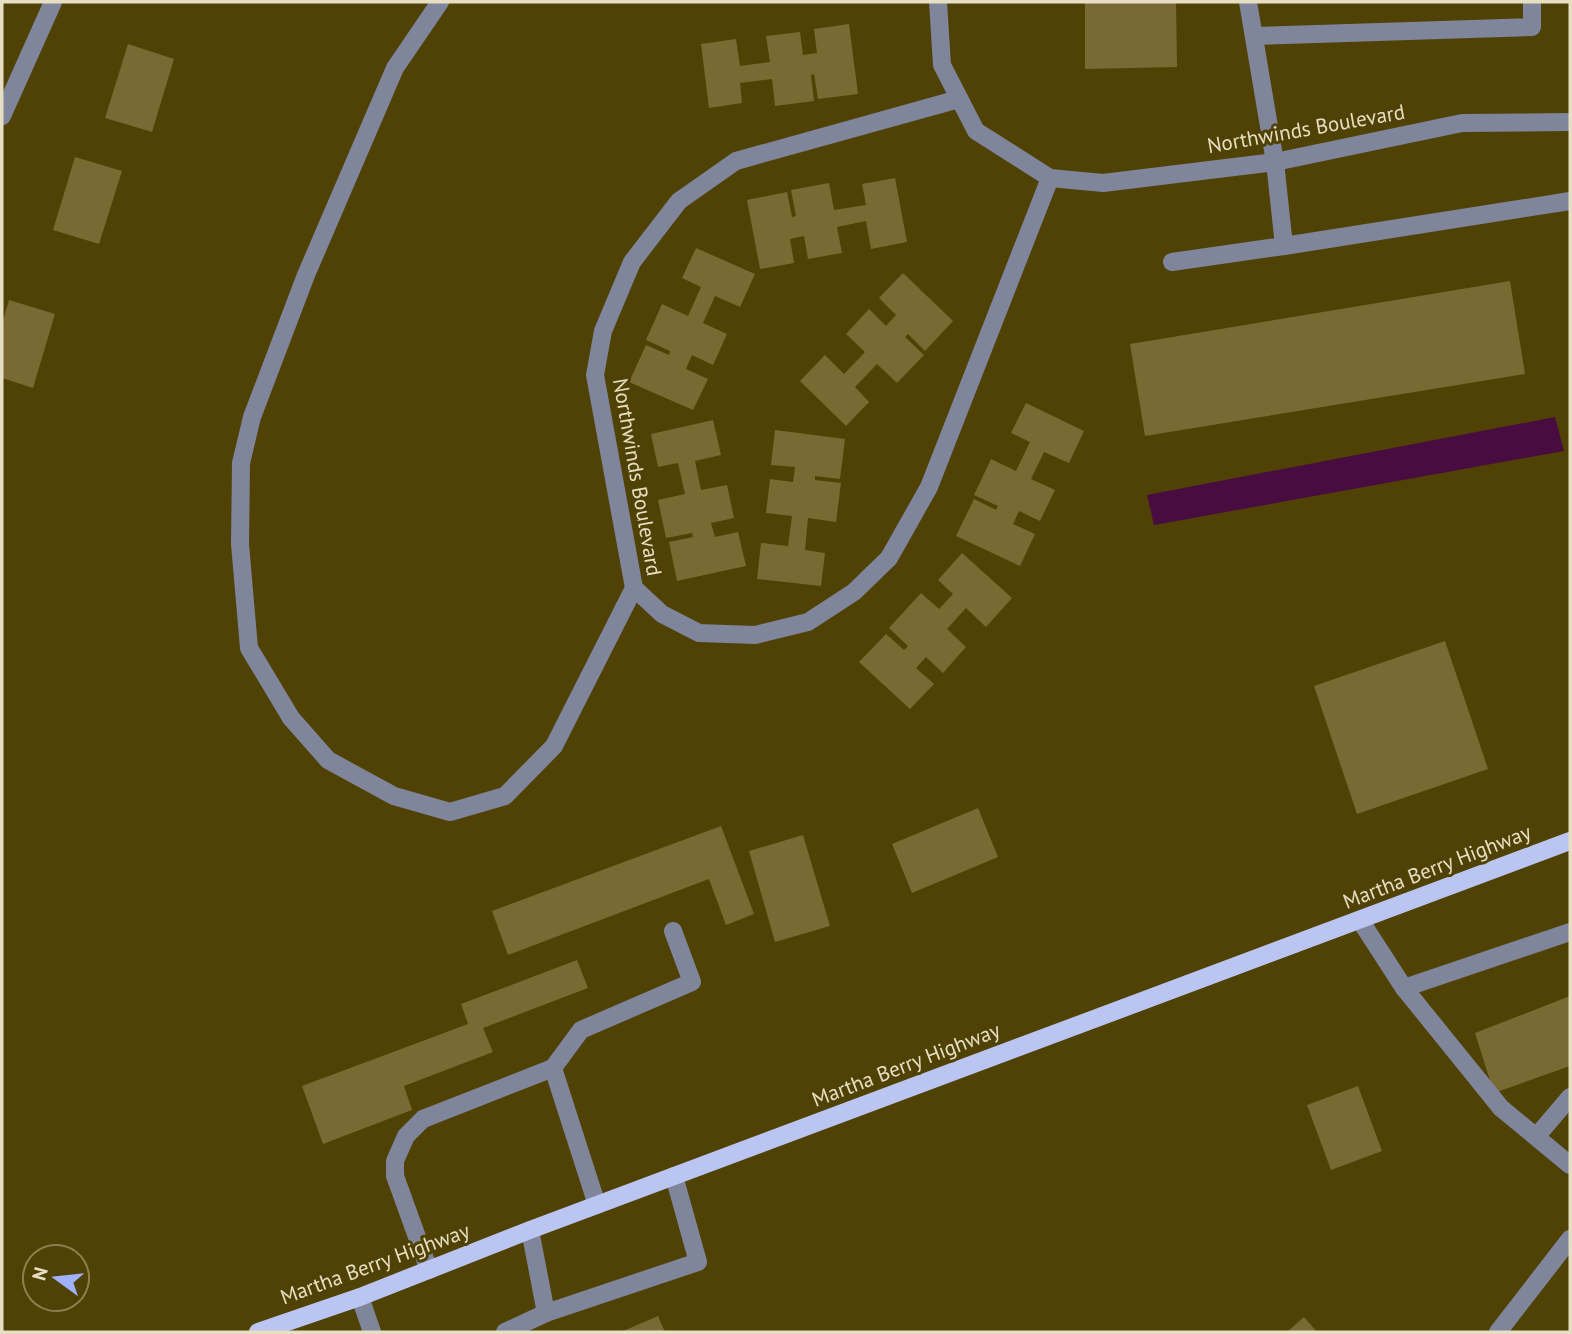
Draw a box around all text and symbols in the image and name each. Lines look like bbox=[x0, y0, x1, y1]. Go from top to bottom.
street label: Northwinds Boulevard bbox=[1205, 98, 1407, 159]
street label: Northwinds Boulevard bbox=[607, 376, 668, 578]
street label: Martha Berry Highway bbox=[1339, 818, 1535, 915]
street label: Martha Berry Highway bbox=[808, 1016, 1004, 1113]
street label: Martha Berry Highway bbox=[277, 1217, 473, 1310]
north arrow bbox=[21, 1243, 91, 1313]
text: N bbox=[26, 1264, 53, 1283]

